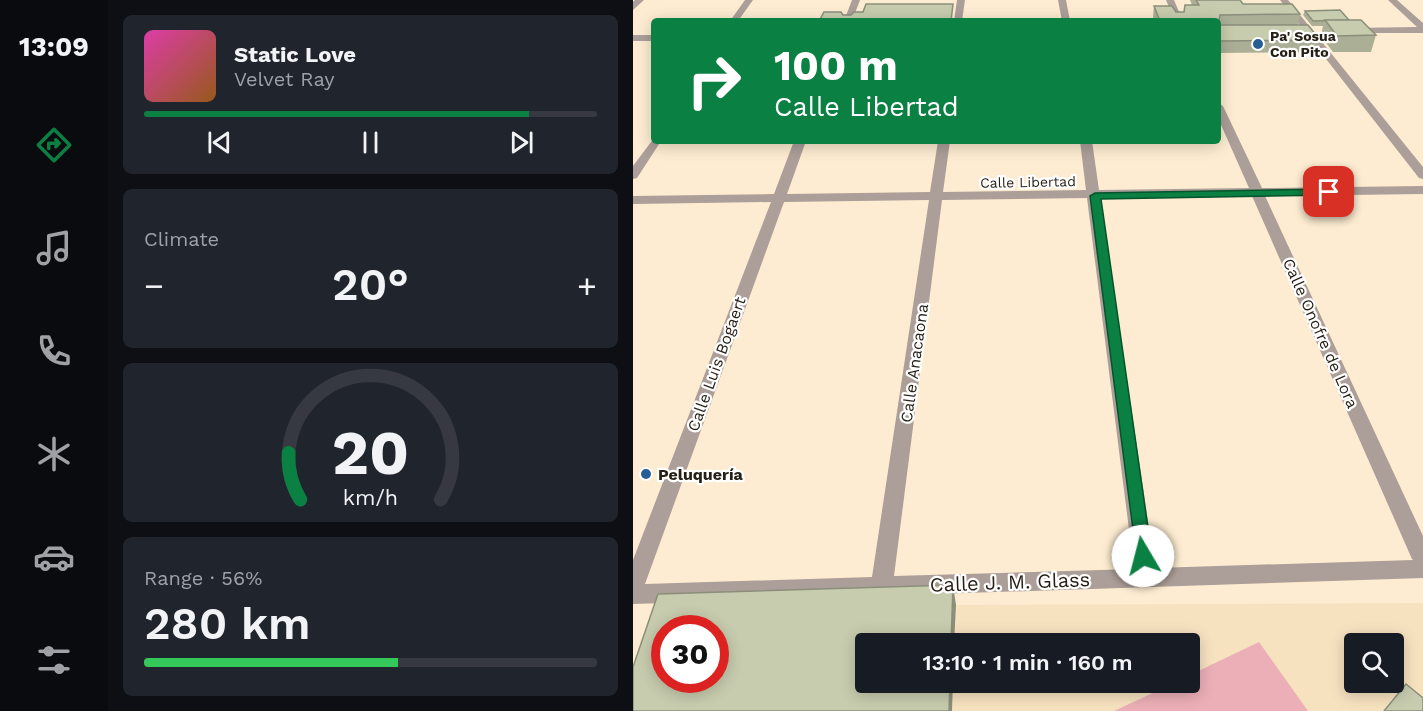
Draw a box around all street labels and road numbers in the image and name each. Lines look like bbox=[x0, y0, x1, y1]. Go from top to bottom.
street label: Calle Libertad bbox=[980, 173, 1076, 191]
street label: Calle Onofre de Lora bbox=[1279, 255, 1362, 411]
street label: Calle Luis Bogaert bbox=[683, 294, 750, 434]
street label: Calle Anacaona bbox=[897, 302, 932, 424]
street label: Calle J. M. Glass bbox=[929, 567, 1091, 597]

